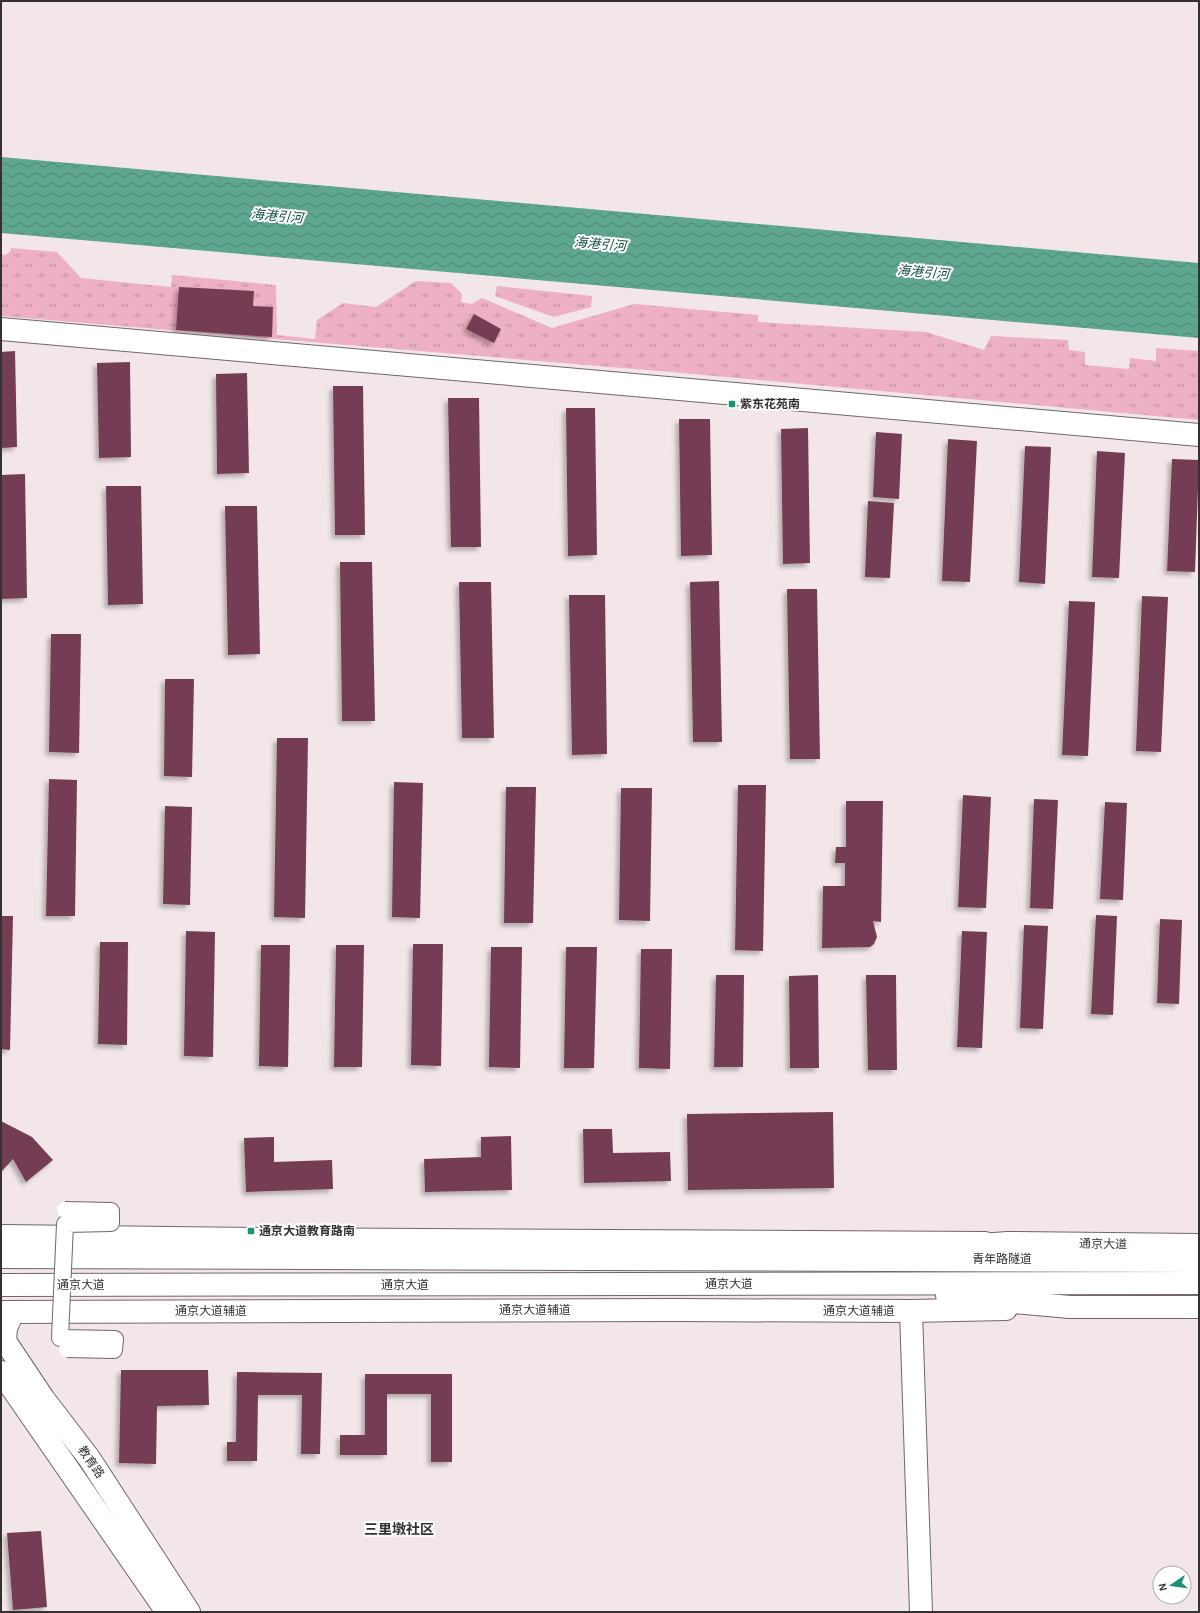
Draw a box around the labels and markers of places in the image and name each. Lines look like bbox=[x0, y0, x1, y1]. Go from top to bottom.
place label: 紫东花苑南 bbox=[740, 397, 800, 410]
marker: 紫东花苑南 bbox=[727, 399, 737, 409]
place label: 通京大道教育路南 bbox=[259, 1224, 355, 1237]
marker: 通京大道教育路南 bbox=[246, 1226, 256, 1236]

